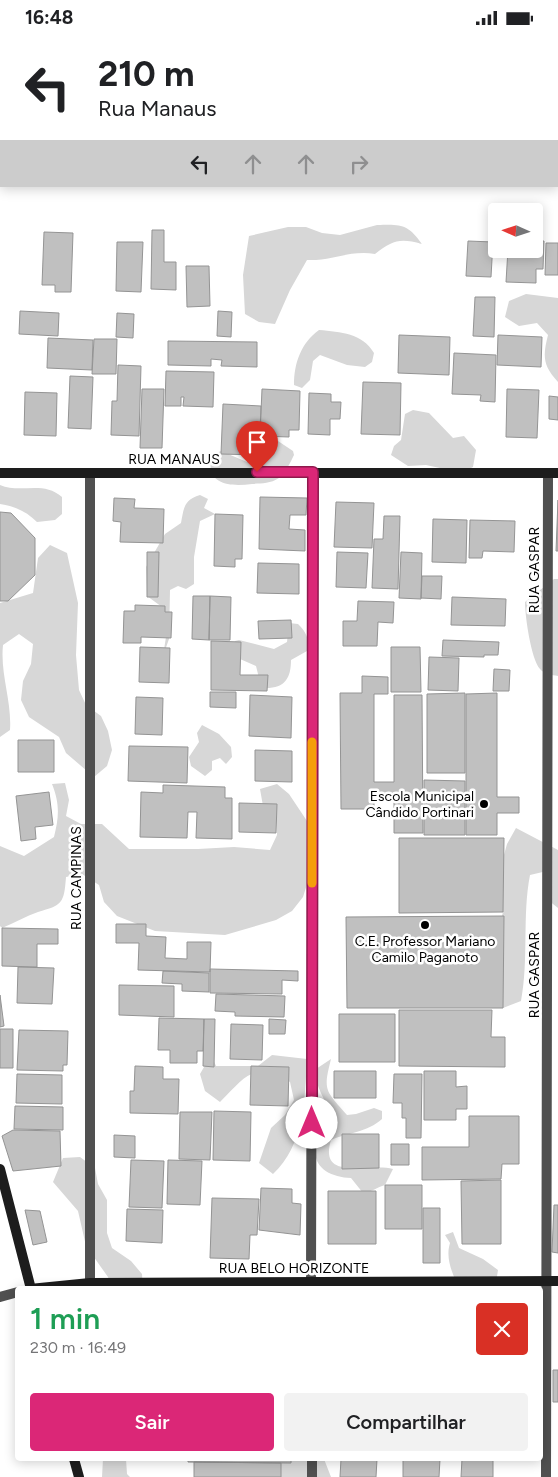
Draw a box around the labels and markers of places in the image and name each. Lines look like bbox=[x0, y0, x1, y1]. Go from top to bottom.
pin bbox=[236, 421, 278, 472]
place label: Escola Municipal Cândido Portinari bbox=[365, 788, 474, 821]
marker: Escola Municipal Cândido Portinari bbox=[478, 798, 490, 810]
marker: C.E. Professor Mariano Camilo Paganoto bbox=[419, 919, 431, 931]
place label: C.E. Professor Mariano Camilo Paganoto bbox=[355, 933, 495, 966]

